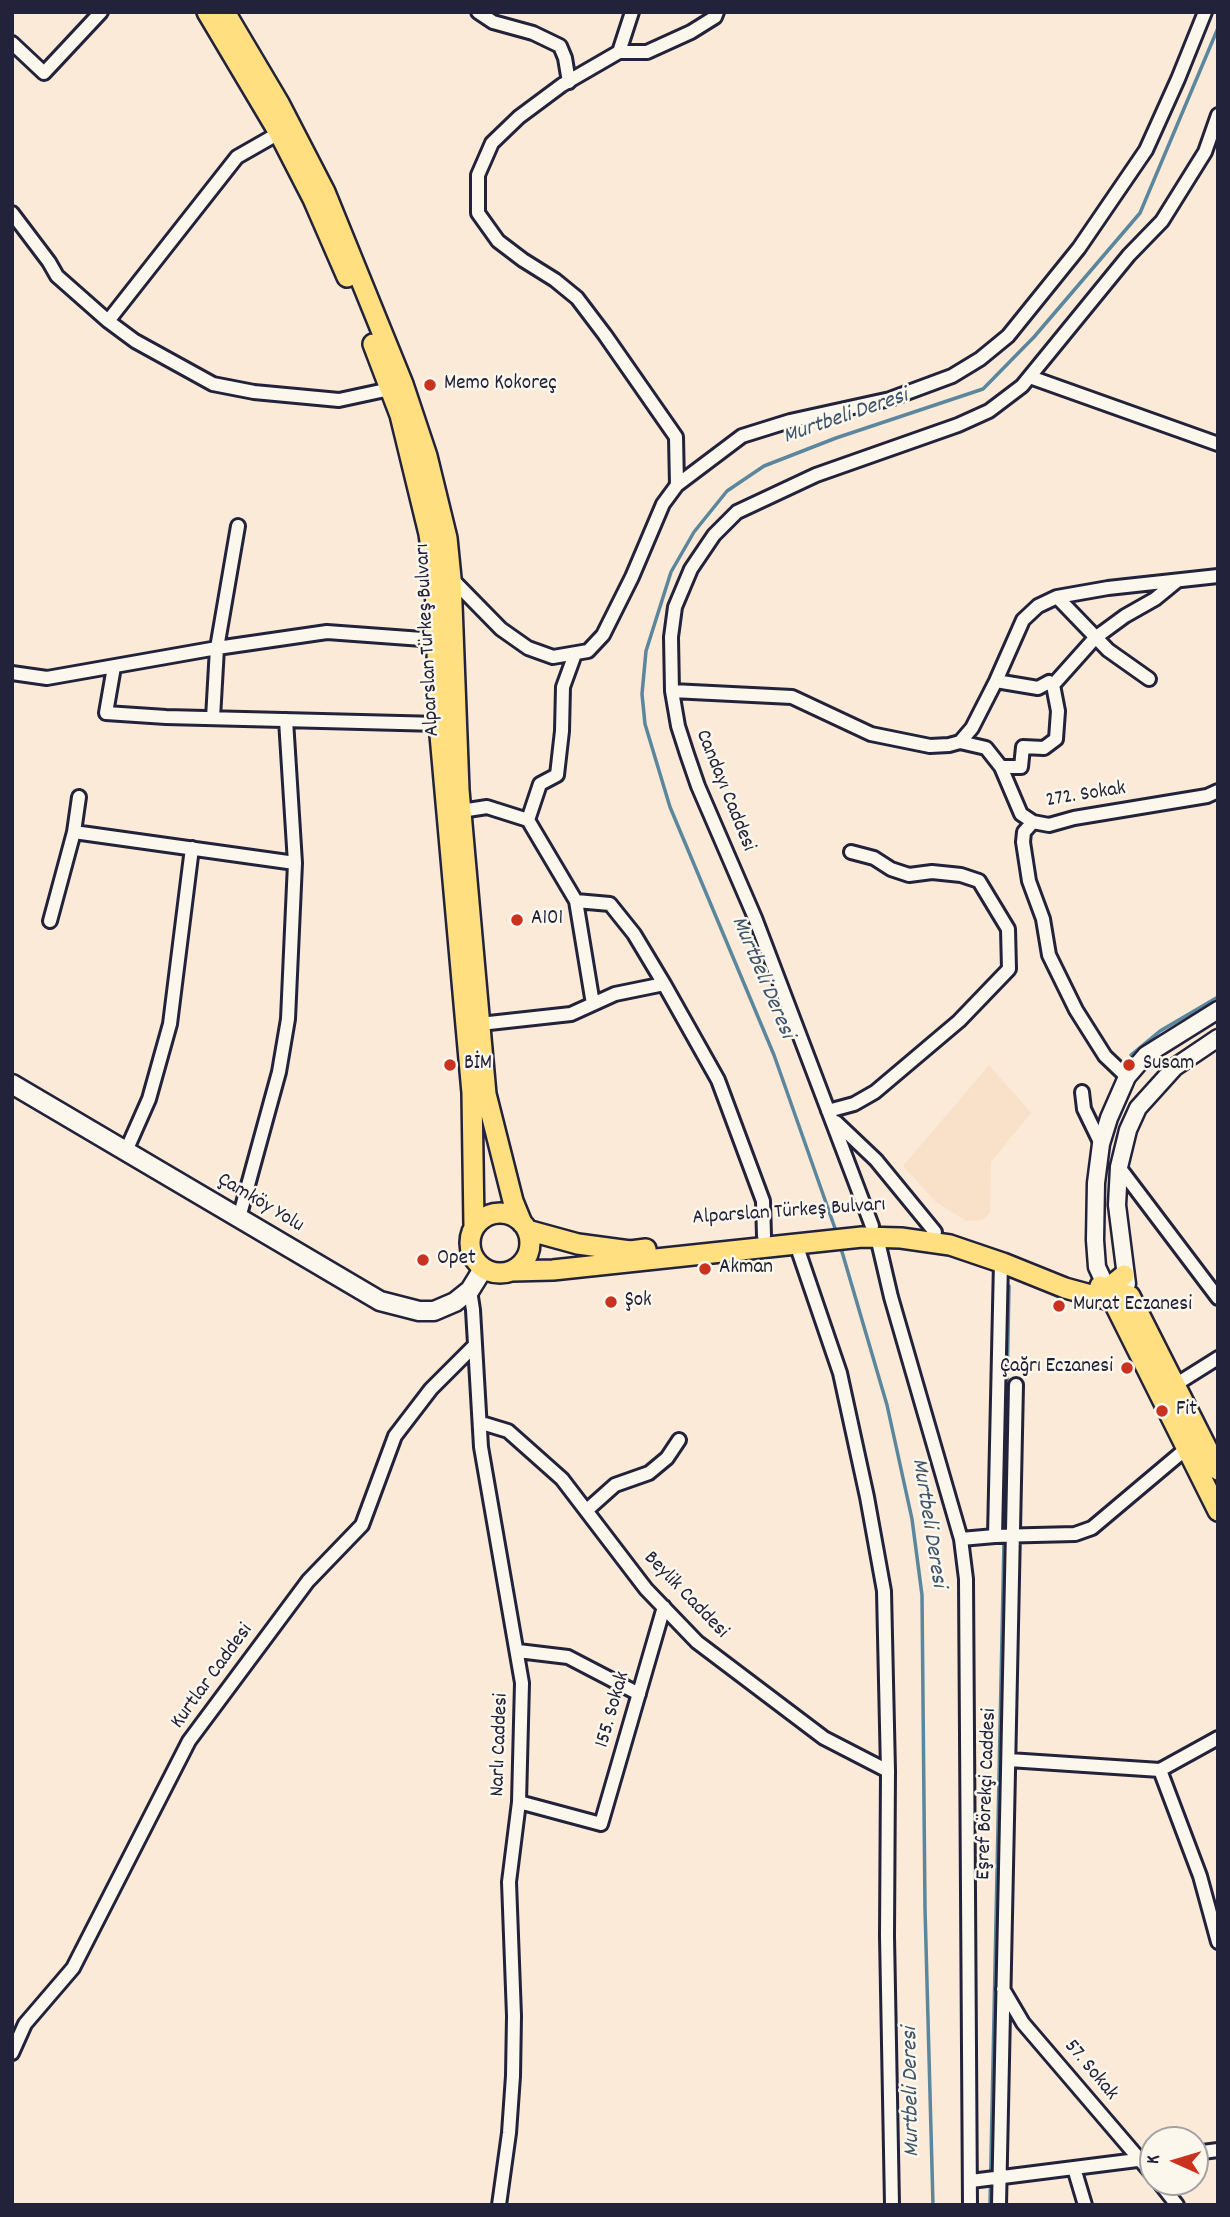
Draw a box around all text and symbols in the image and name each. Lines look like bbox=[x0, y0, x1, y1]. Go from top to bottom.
place label: Memo Kokoreç bbox=[444, 372, 557, 398]
marker: Memo Kokoreç bbox=[422, 377, 438, 393]
water label: Murtbeli Deresi bbox=[780, 384, 912, 452]
street label: Alparslan Türkeş Bulvarı bbox=[411, 543, 447, 737]
street label: Candayı Caddesi bbox=[688, 727, 760, 855]
street label: 272. Sokak bbox=[1044, 777, 1128, 815]
place label: A101 bbox=[531, 907, 563, 933]
marker: A101 bbox=[509, 912, 525, 928]
water label: Murtbeli Deresi bbox=[723, 913, 799, 1043]
place label: BİM bbox=[464, 1052, 492, 1078]
place label: Susam bbox=[1143, 1052, 1194, 1078]
marker: BİM bbox=[442, 1057, 458, 1073]
marker: Susam bbox=[1121, 1057, 1137, 1073]
street label: Çamköy Yolu bbox=[212, 1168, 308, 1240]
street label: Alparslan Türkeş Bulvarı bbox=[692, 1194, 886, 1232]
place label: Opet bbox=[437, 1247, 476, 1273]
marker: Opet bbox=[415, 1252, 431, 1268]
place label: Akman bbox=[719, 1256, 773, 1282]
marker: Akman bbox=[697, 1261, 713, 1277]
place label: Şok bbox=[625, 1289, 652, 1315]
place label: Murat Eczanesi bbox=[1073, 1293, 1192, 1319]
marker: Şok bbox=[603, 1294, 619, 1310]
marker: Murat Eczanesi bbox=[1051, 1298, 1067, 1314]
place label: Çağrı Eczanesi bbox=[1000, 1355, 1113, 1381]
marker: Çağrı Eczanesi bbox=[1119, 1360, 1135, 1376]
place label: Fit bbox=[1176, 1398, 1197, 1424]
marker: Fit bbox=[1154, 1403, 1170, 1419]
water label: Murtbeli Deresi bbox=[903, 1457, 951, 1589]
street label: Beylik Caddesi bbox=[637, 1547, 733, 1645]
street label: Kurtlar Caddesi bbox=[166, 1620, 260, 1734]
street label: 155. Sokak bbox=[591, 1669, 637, 1751]
street label: Narlı Caddesi bbox=[487, 1693, 515, 1797]
street label: Eşref Börekçi Caddesi bbox=[972, 1708, 1004, 1880]
water label: Murtbeli Deresi bbox=[898, 2027, 928, 2157]
street label: 57. Sokak bbox=[1057, 2035, 1123, 2107]
north arrow bbox=[1139, 2126, 1209, 2196]
text: K bbox=[1141, 2154, 1168, 2165]

